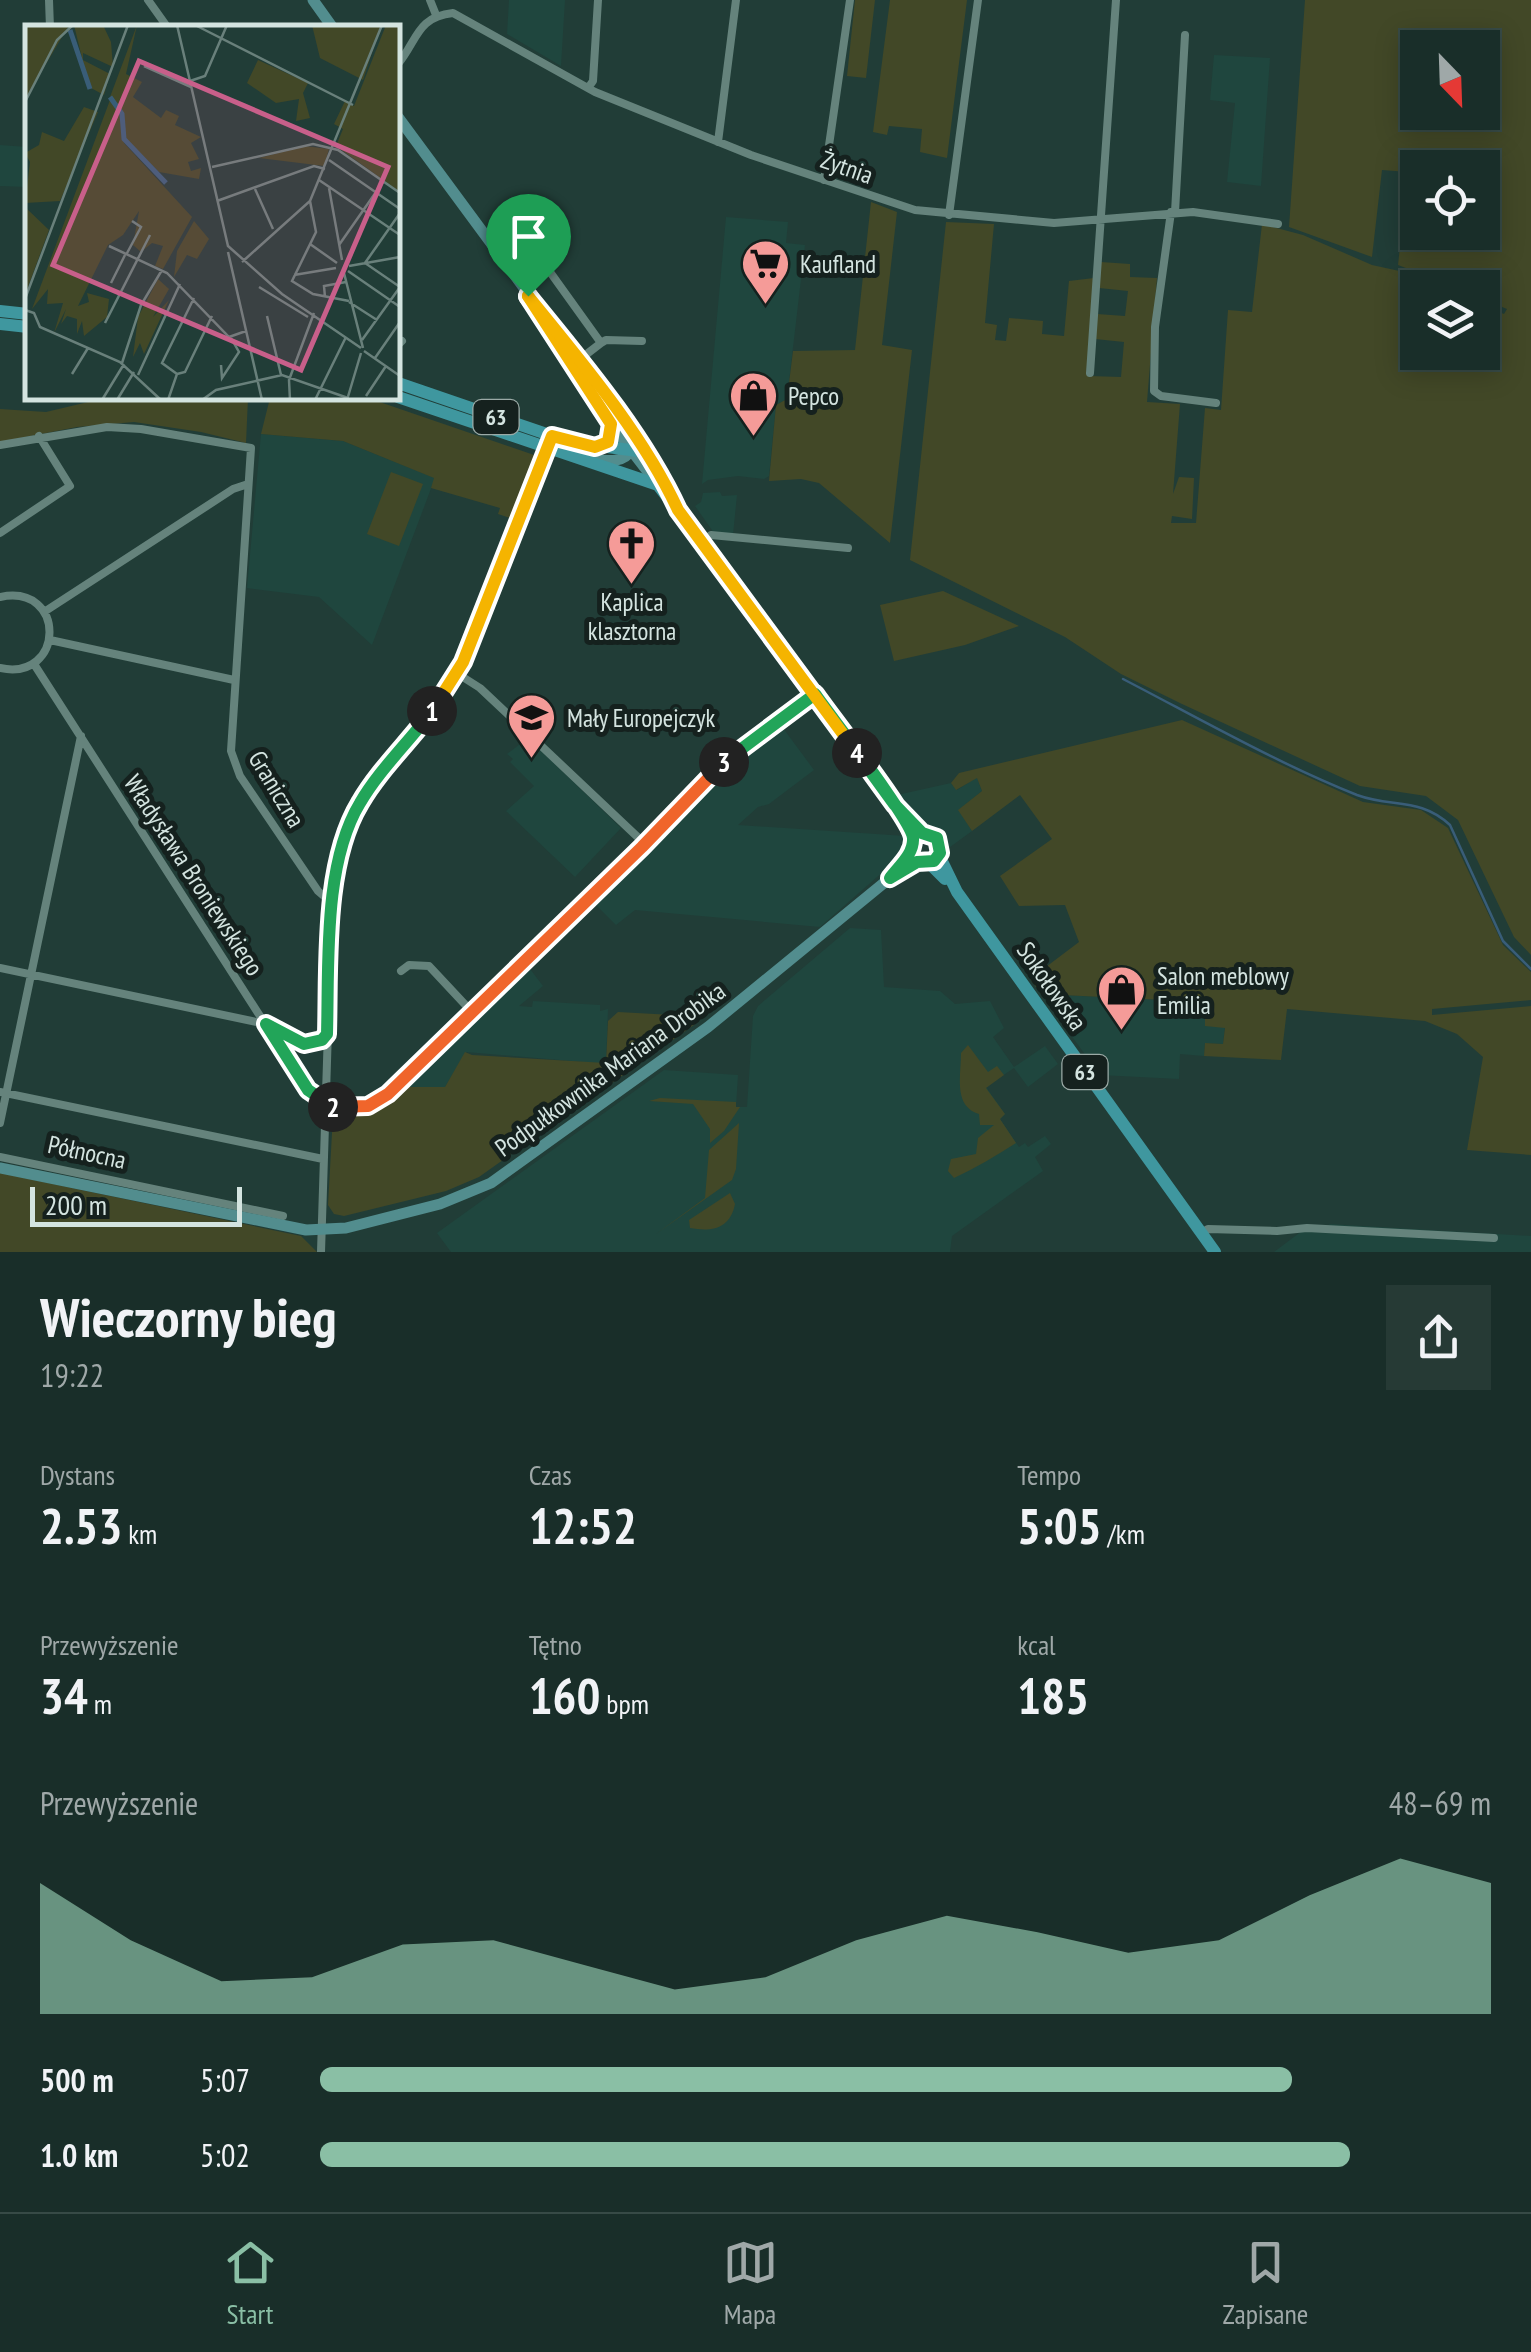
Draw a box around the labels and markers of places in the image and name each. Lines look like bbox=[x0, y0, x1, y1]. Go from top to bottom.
pin bbox=[486, 194, 571, 297]
supermarket icon: Kaufland bbox=[739, 238, 791, 306]
place label: Kaufland bbox=[800, 248, 876, 280]
shop icon: Pepco bbox=[727, 370, 779, 438]
place label: Pepco bbox=[788, 380, 839, 412]
church icon: Kaplica klasztorna bbox=[606, 518, 658, 586]
place label: Kaplica klasztorna bbox=[588, 586, 676, 647]
pin: 1 bbox=[407, 686, 457, 736]
school or university icon: Mały Europejczyk bbox=[506, 692, 558, 760]
place label: Mały Europejczyk bbox=[567, 702, 715, 734]
pin: 4 bbox=[832, 728, 882, 778]
pin: 3 bbox=[699, 737, 749, 787]
place label: Salon meblowy Emilia bbox=[1157, 960, 1289, 1021]
shop icon: Salon meblowy Emilia bbox=[1096, 964, 1148, 1032]
pin: 2 bbox=[308, 1082, 358, 1132]

